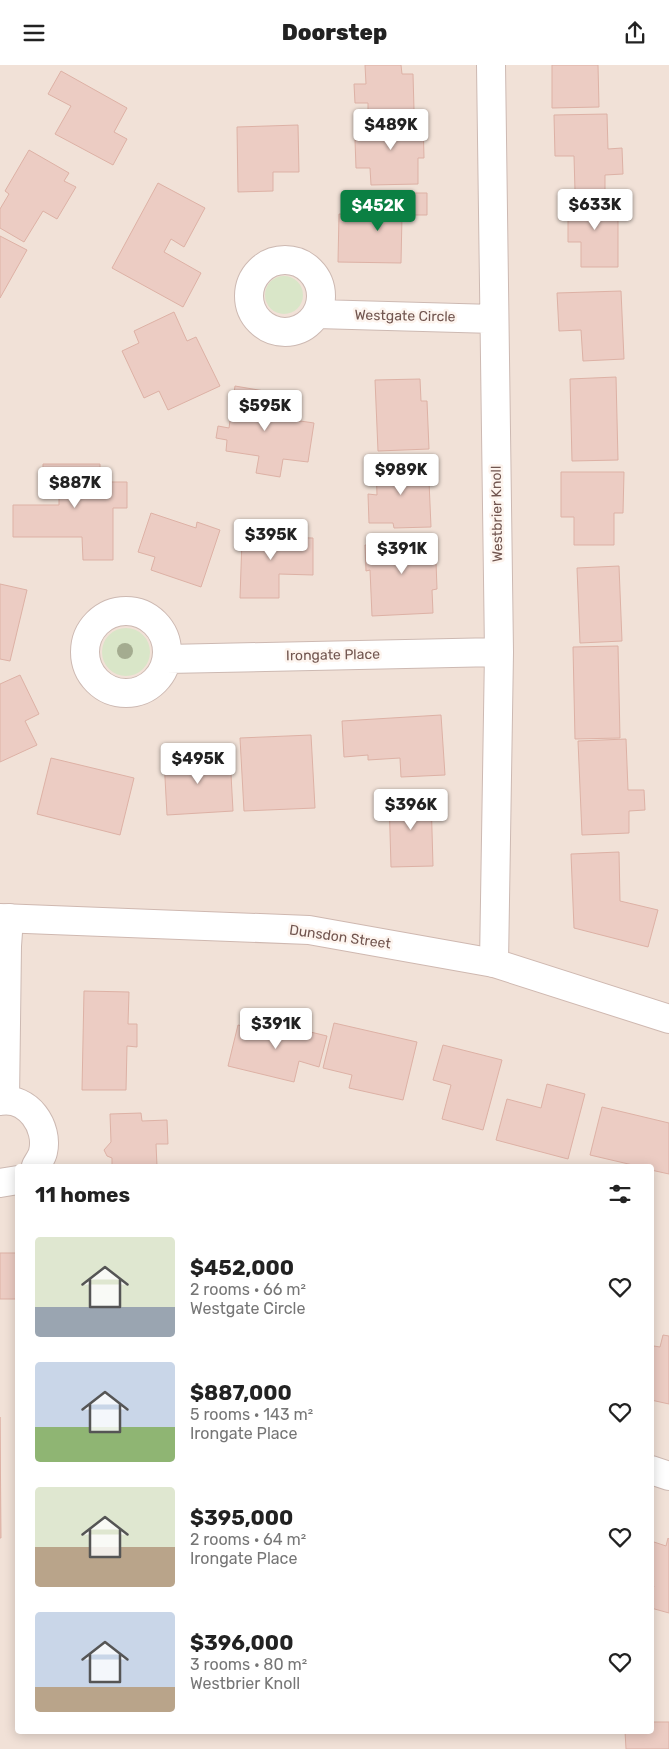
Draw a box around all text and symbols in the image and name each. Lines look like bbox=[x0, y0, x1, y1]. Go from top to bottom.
icon: menu bbox=[20, 19, 48, 47]
text: Doorstep bbox=[282, 19, 387, 46]
icon: share bbox=[621, 19, 649, 47]
pin: $489K bbox=[356, 109, 426, 151]
text: $489K bbox=[364, 115, 418, 134]
pin: $452K bbox=[343, 189, 413, 232]
pin: $633K bbox=[560, 189, 630, 231]
text: $633K bbox=[569, 195, 621, 214]
text: $452K bbox=[352, 196, 404, 215]
street label: Westgate Circle bbox=[354, 307, 456, 325]
pin: $595K bbox=[230, 389, 300, 432]
text: $595K bbox=[239, 396, 291, 415]
pin: $989K bbox=[366, 453, 436, 496]
text: $989K bbox=[375, 460, 427, 479]
street label: Westbrier Knoll bbox=[488, 466, 506, 562]
pin: $887K bbox=[40, 467, 110, 509]
text: $887K bbox=[49, 473, 101, 492]
pin: $395K bbox=[236, 519, 306, 561]
text: $395K bbox=[245, 525, 297, 544]
pin: $391K bbox=[367, 533, 437, 575]
text: $391K bbox=[377, 539, 427, 558]
street label: Irongate Place bbox=[286, 646, 380, 664]
pin: $495K bbox=[163, 743, 233, 785]
text: $495K bbox=[172, 749, 224, 768]
pin: $396K bbox=[376, 789, 446, 831]
text: $396K bbox=[385, 795, 437, 814]
street label: Dunsdon Street bbox=[288, 921, 392, 953]
pin: $391K bbox=[241, 1007, 311, 1050]
text: $391K bbox=[251, 1014, 301, 1033]
icon: filters bbox=[606, 1180, 634, 1208]
text: 11 homes bbox=[35, 1182, 130, 1207]
text: $452,000 bbox=[190, 1255, 294, 1280]
icon: home bbox=[75, 1257, 135, 1317]
icon: heart bbox=[606, 1273, 634, 1301]
text: 2 rooms · 66 m² bbox=[190, 1280, 306, 1299]
text: Westgate Circle bbox=[190, 1299, 305, 1318]
text: $887,000 bbox=[190, 1380, 292, 1405]
icon: home bbox=[75, 1382, 135, 1442]
icon: heart bbox=[606, 1398, 634, 1426]
text: 5 rooms · 143 m² bbox=[190, 1405, 313, 1424]
text: Irongate Place bbox=[190, 1424, 297, 1443]
text: $395,000 bbox=[190, 1505, 293, 1530]
icon: home bbox=[75, 1507, 135, 1567]
icon: heart bbox=[606, 1523, 634, 1551]
text: 2 rooms · 64 m² bbox=[190, 1530, 306, 1549]
text: Irongate Place bbox=[190, 1549, 297, 1568]
text: $396,000 bbox=[190, 1630, 293, 1655]
icon: home bbox=[75, 1632, 135, 1692]
icon: heart bbox=[606, 1648, 634, 1676]
text: 3 rooms · 80 m² bbox=[190, 1655, 307, 1674]
text: Westbrier Knoll bbox=[190, 1674, 300, 1693]

